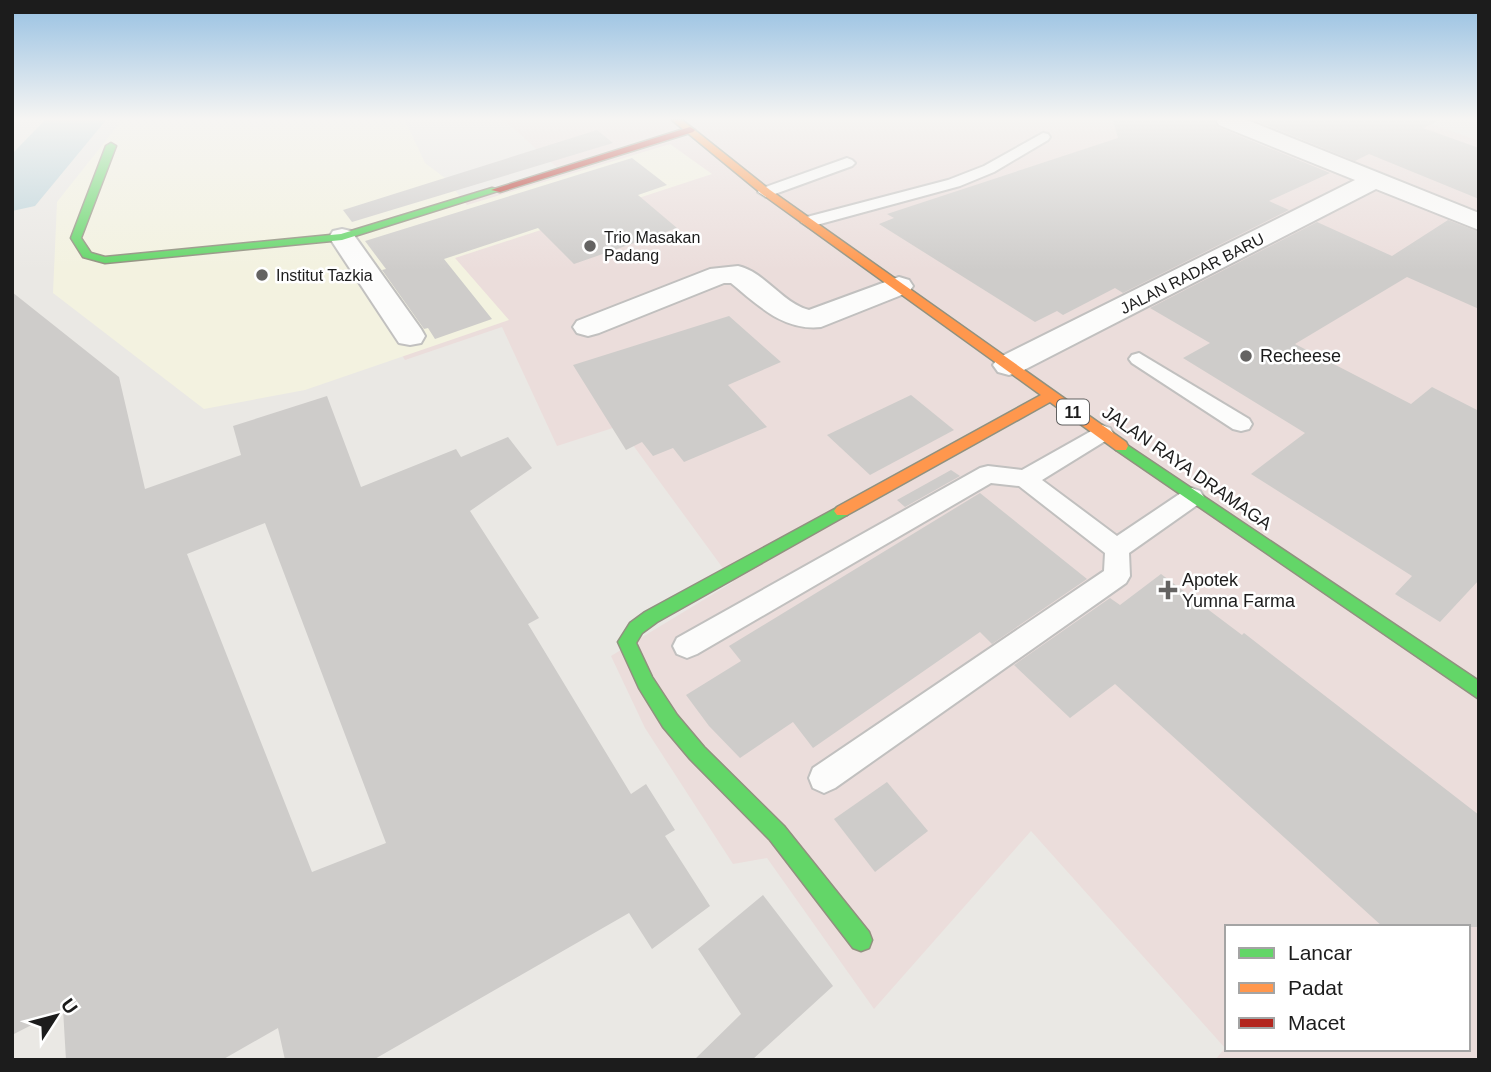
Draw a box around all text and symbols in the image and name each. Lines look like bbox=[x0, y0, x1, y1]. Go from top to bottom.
place label: Trio Masakan Padang bbox=[604, 229, 700, 264]
street label: JALAN RADAR BARU bbox=[1117, 230, 1267, 317]
marker: Trio Masakan Padang bbox=[582, 238, 598, 254]
marker: Institut Tazkia bbox=[254, 267, 270, 283]
place label: Institut Tazkia bbox=[276, 267, 373, 284]
place label: Recheese bbox=[1260, 346, 1341, 366]
marker: Recheese bbox=[1238, 348, 1254, 364]
road number: 11 bbox=[1057, 400, 1089, 424]
street label: JALAN RAYA DRAMAGA bbox=[1098, 402, 1276, 534]
place label: Apotek Yumna Farma bbox=[1182, 570, 1296, 611]
marker: Apotek Yumna Farma bbox=[1160, 582, 1176, 598]
legend bbox=[1225, 925, 1470, 1051]
text: Lancar bbox=[1288, 941, 1352, 964]
text: Padat bbox=[1288, 976, 1343, 999]
north arrow bbox=[21, 981, 91, 1051]
text: U bbox=[57, 995, 82, 1018]
text: Macet bbox=[1288, 1011, 1345, 1034]

